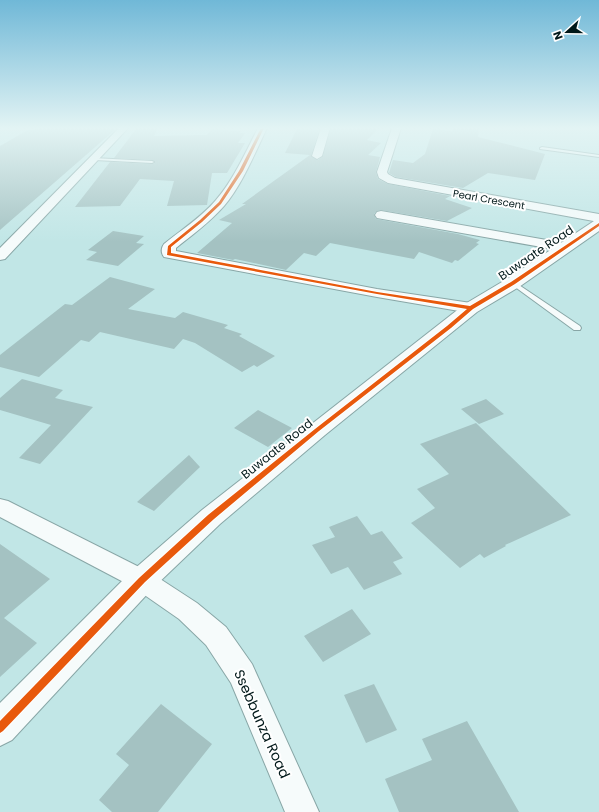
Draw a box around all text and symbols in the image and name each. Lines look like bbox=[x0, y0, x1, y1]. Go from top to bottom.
north arrow bbox=[547, 12, 587, 52]
text: N bbox=[549, 29, 567, 42]
street label: Pearl Crescent bbox=[452, 186, 526, 213]
street label: Buwaate Road bbox=[495, 221, 577, 284]
street label: Buwaate Road bbox=[237, 415, 316, 483]
street label: Ssebbunza Road bbox=[229, 666, 295, 782]

